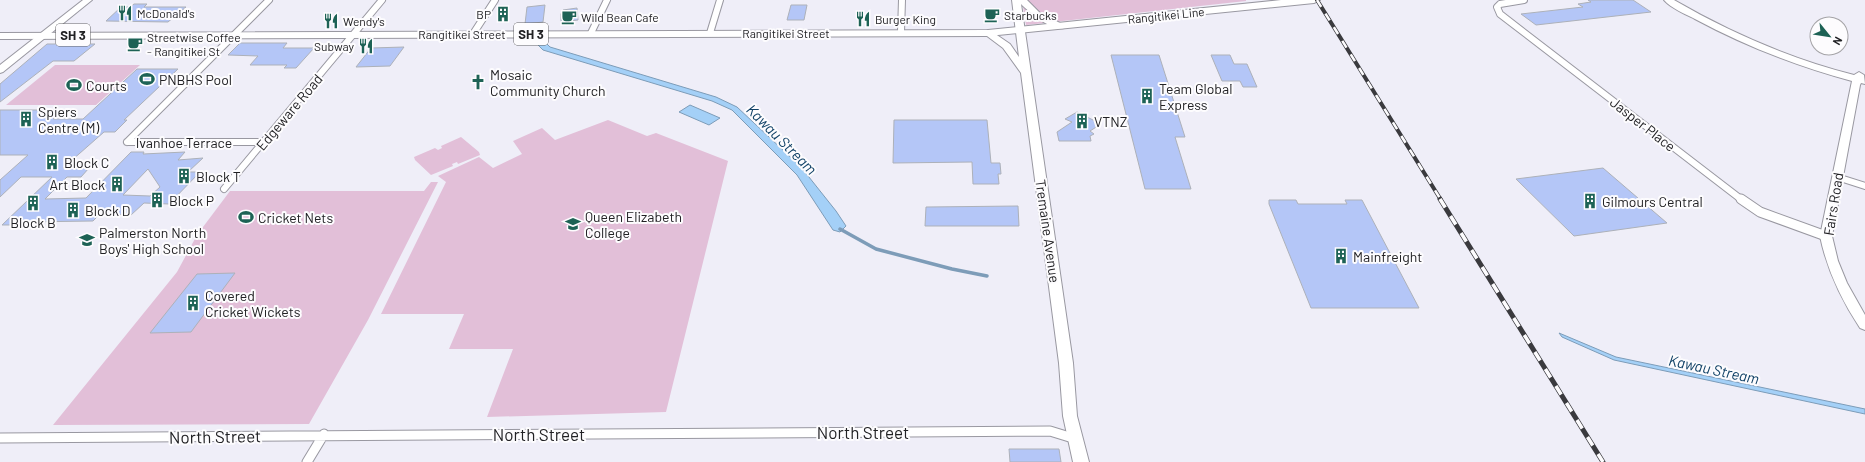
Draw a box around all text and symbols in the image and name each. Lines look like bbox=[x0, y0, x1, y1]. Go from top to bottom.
restaurant icon: McDonald's bbox=[116, 4, 134, 22]
street label: Rangitikei Line bbox=[1127, 4, 1205, 26]
building icon: BP bbox=[494, 5, 512, 23]
place label: McDonald's bbox=[137, 6, 195, 20]
cafe icon: Starbucks bbox=[983, 6, 1001, 24]
place label: BP bbox=[476, 7, 491, 21]
cafe icon: Wild Bean Cafe bbox=[560, 8, 578, 26]
place label: Starbucks bbox=[1004, 8, 1057, 22]
place label: Wild Bean Cafe bbox=[581, 10, 659, 24]
restaurant icon: Burger King bbox=[854, 10, 872, 28]
restaurant icon: Wendy's bbox=[322, 12, 340, 30]
place label: Burger King bbox=[875, 12, 936, 26]
place label: Wendy's bbox=[343, 14, 385, 28]
north arrow bbox=[1809, 16, 1849, 56]
road number: SH 3 bbox=[514, 23, 548, 45]
road number: SH 3 bbox=[56, 24, 90, 46]
street label: Rangitikei Street bbox=[742, 26, 830, 40]
street label: Rangitikei Street bbox=[418, 27, 506, 41]
place label: Streetwise Coffee - Rangitikei St bbox=[147, 30, 241, 58]
cafe icon: Streetwise Coffee - Rangitikei St bbox=[126, 35, 144, 53]
text: N bbox=[1831, 35, 1846, 48]
restaurant icon: Subway bbox=[357, 37, 375, 55]
place label: Subway bbox=[314, 39, 354, 53]
place label: Mosaic Community Church bbox=[490, 66, 606, 99]
sports icon: PNBHS Pool bbox=[138, 70, 156, 88]
street label: Edgeware Road bbox=[252, 70, 326, 154]
place label: PNBHS Pool bbox=[159, 71, 232, 88]
church icon: Mosaic Community Church bbox=[469, 73, 487, 91]
sports icon: Courts bbox=[65, 76, 83, 94]
place label: Courts bbox=[86, 77, 127, 94]
place label: Team Global Express bbox=[1159, 80, 1232, 113]
building icon: Team Global Express bbox=[1138, 87, 1156, 105]
street label: Jasper Place bbox=[1607, 93, 1679, 155]
water label: Kawau Stream bbox=[743, 100, 821, 178]
place label: Spiers Centre (M) bbox=[38, 103, 100, 136]
building icon: Spiers Centre (M) bbox=[17, 110, 35, 128]
building icon: VTNZ bbox=[1073, 112, 1091, 130]
place label: VTNZ bbox=[1094, 113, 1127, 130]
street label: Ivanhoe Terrace bbox=[136, 134, 232, 151]
building icon: Block C bbox=[43, 153, 61, 171]
place label: Block C bbox=[64, 154, 109, 171]
building icon: Block T bbox=[175, 167, 193, 185]
place label: Block T bbox=[196, 168, 241, 185]
street label: Fairs Road bbox=[1820, 171, 1846, 237]
building icon: Art Block bbox=[108, 175, 126, 193]
place label: Art Block bbox=[49, 176, 105, 193]
street label: Tremaine Avenue bbox=[1032, 178, 1064, 284]
building icon: Block P bbox=[148, 191, 166, 209]
place label: Block P bbox=[169, 192, 214, 209]
building icon: Gilmours Central bbox=[1581, 192, 1599, 210]
place label: Gilmours Central bbox=[1602, 193, 1703, 210]
building icon: Block B bbox=[24, 194, 42, 212]
building icon: Block D bbox=[64, 201, 82, 219]
place label: Block D bbox=[85, 202, 130, 219]
sports icon: Cricket Nets bbox=[237, 208, 255, 226]
place label: Queen Elizabeth College bbox=[585, 208, 682, 241]
place label: Cricket Nets bbox=[258, 209, 333, 226]
place label: Block B bbox=[10, 214, 56, 231]
school or university icon: Queen Elizabeth College bbox=[564, 215, 582, 233]
place label: Palmerston North Boys' High School bbox=[99, 224, 206, 257]
school or university icon: Palmerston North Boys' High School bbox=[78, 231, 96, 249]
building icon: Mainfreight bbox=[1332, 247, 1350, 265]
place label: Mainfreight bbox=[1353, 248, 1422, 265]
place label: Covered Cricket Wickets bbox=[205, 287, 301, 320]
building icon: Covered Cricket Wickets bbox=[184, 294, 202, 312]
water label: Kawau Stream bbox=[1667, 351, 1761, 387]
street label: North Street bbox=[817, 422, 909, 442]
street label: North Street bbox=[493, 424, 585, 444]
street label: North Street bbox=[169, 425, 261, 447]

